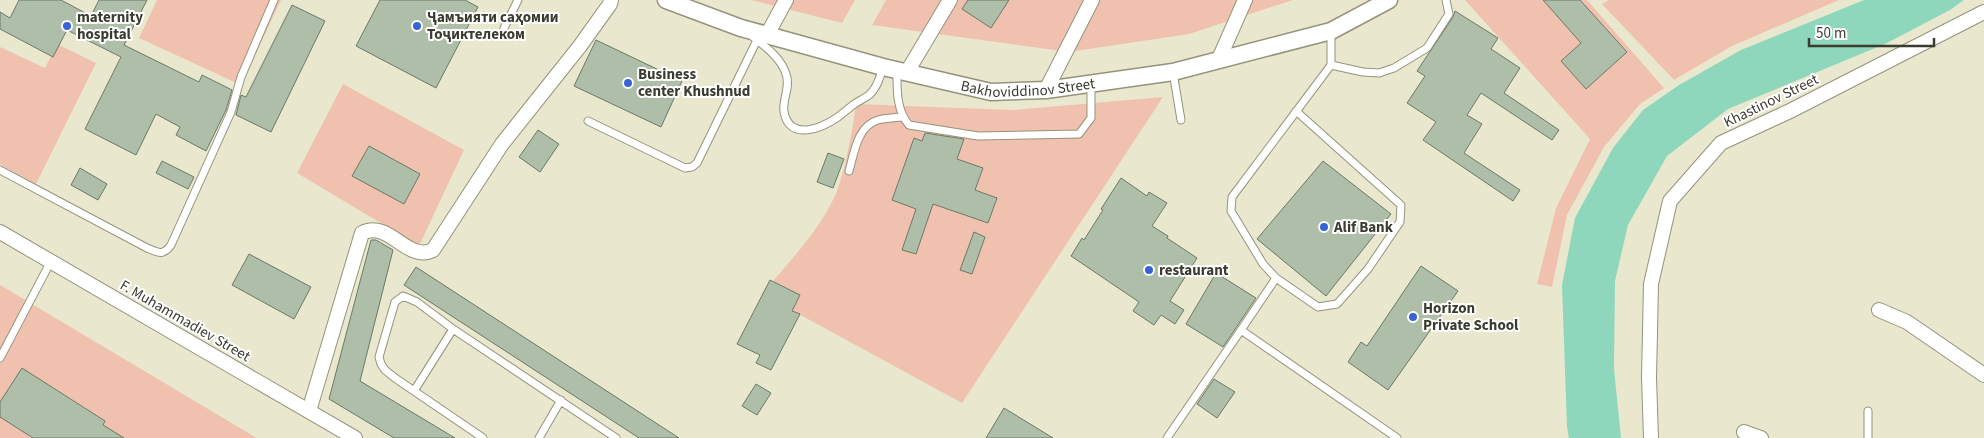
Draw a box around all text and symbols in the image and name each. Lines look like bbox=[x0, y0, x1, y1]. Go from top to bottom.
place label: maternity hospital bbox=[77, 7, 143, 45]
place label: Ҷамъияти саҳомии Тоҷиктелеком bbox=[427, 7, 558, 45]
scale bar bbox=[1809, 15, 1934, 47]
marker: maternity hospital bbox=[61, 20, 73, 32]
marker: Ҷамъияти саҳомии Тоҷиктелеком bbox=[411, 20, 423, 32]
text: 50 m bbox=[1816, 23, 1846, 44]
place label: Business center Khushnud bbox=[638, 64, 750, 102]
street label: Khastinov Street bbox=[1720, 69, 1822, 133]
street label: Bakhoviddinov Street bbox=[959, 73, 1096, 103]
marker: Business center Khushnud bbox=[622, 77, 634, 89]
place label: Alif Bank bbox=[1333, 217, 1394, 238]
marker: Alif Bank bbox=[1318, 221, 1330, 233]
place label: restaurant bbox=[1159, 260, 1229, 281]
marker: restaurant bbox=[1143, 264, 1155, 276]
street label: F. Muhammadiev Street bbox=[116, 275, 254, 367]
place label: Horizon Private School bbox=[1423, 298, 1519, 336]
marker: Horizon Private School bbox=[1407, 311, 1419, 323]

